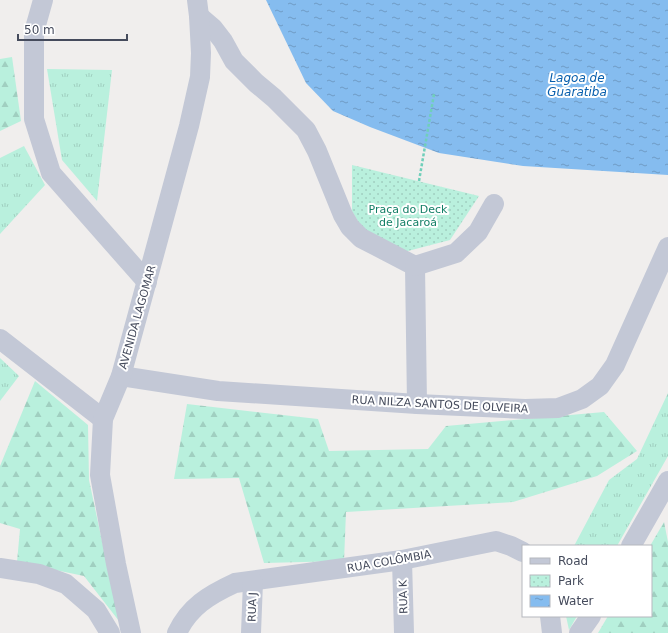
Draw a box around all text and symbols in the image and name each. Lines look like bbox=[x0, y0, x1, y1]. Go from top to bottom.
scale bar bbox=[18, 16, 127, 42]
text: 50 m bbox=[24, 23, 55, 37]
water label: Lagoa de Guaratiba bbox=[547, 71, 607, 99]
park label: Praça do Deck de Jacaroá bbox=[369, 203, 448, 229]
street label: AVENIDA LAGOMAR bbox=[116, 263, 159, 371]
street label: RUA NILZA SANTOS DE OLVEIRA bbox=[351, 393, 529, 416]
legend bbox=[522, 545, 652, 617]
street label: RUA COLÔMBIA bbox=[346, 548, 433, 575]
text: Road bbox=[558, 554, 588, 568]
text: Park bbox=[558, 574, 584, 588]
street label: RUA K bbox=[396, 579, 411, 614]
street label: RUA J bbox=[245, 592, 260, 622]
text: Water bbox=[558, 594, 594, 608]

